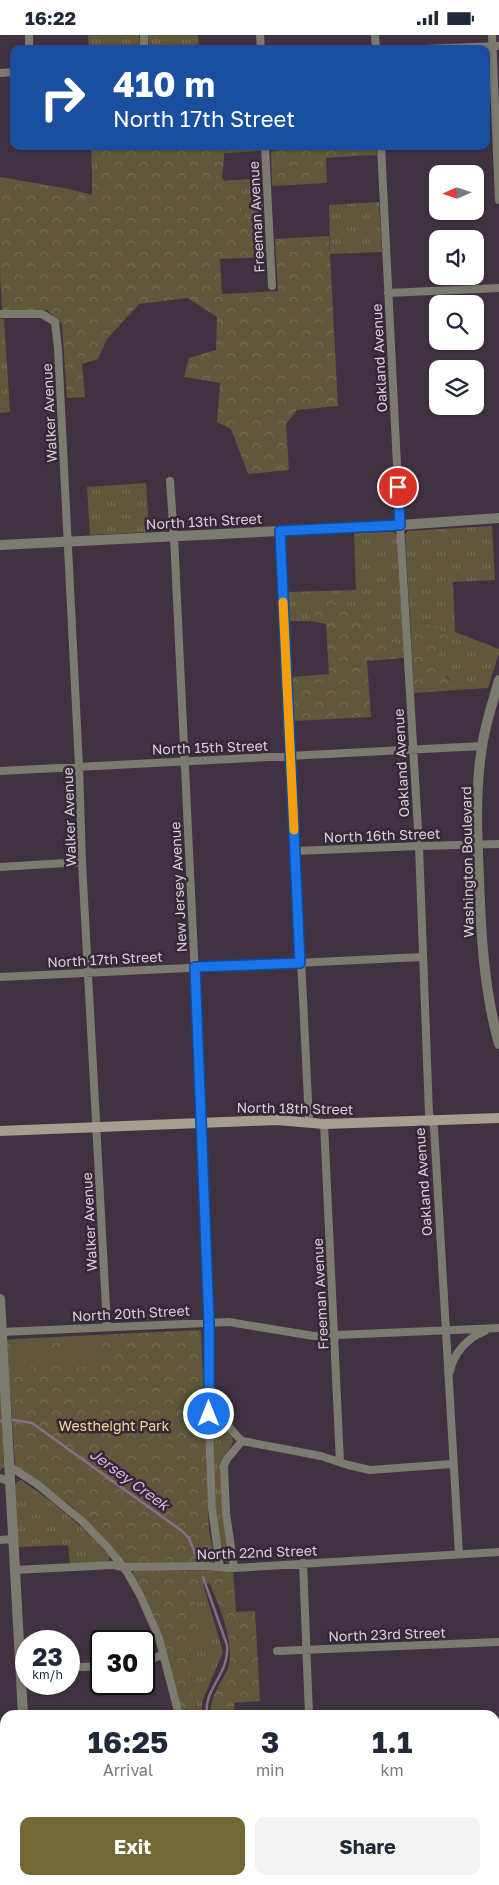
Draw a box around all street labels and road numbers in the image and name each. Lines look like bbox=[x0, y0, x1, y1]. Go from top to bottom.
street label: Freeman Avenue bbox=[245, 161, 267, 273]
street label: Oakland Avenue bbox=[368, 303, 390, 413]
street label: Walker Avenue bbox=[38, 363, 60, 463]
street label: North 13th Street bbox=[145, 509, 263, 533]
street label: Oakland Avenue bbox=[390, 708, 412, 818]
street label: North 15th Street bbox=[151, 736, 269, 758]
street label: Walker Avenue bbox=[59, 767, 79, 867]
street label: Washington Boulevard bbox=[457, 786, 477, 938]
street label: New Jersey Avenue bbox=[166, 821, 190, 953]
street label: North 16th Street bbox=[323, 824, 441, 846]
street label: North 17th Street bbox=[47, 947, 163, 971]
street label: North 18th Street bbox=[236, 1098, 354, 1118]
street label: Oakland Avenue bbox=[411, 1127, 435, 1237]
street label: Walker Avenue bbox=[78, 1172, 100, 1272]
street label: Freeman Avenue bbox=[309, 1238, 331, 1350]
street label: North 20th Street bbox=[71, 1301, 191, 1325]
street label: North 22nd Street bbox=[196, 1541, 318, 1563]
street label: North 23rd Street bbox=[328, 1623, 446, 1645]

